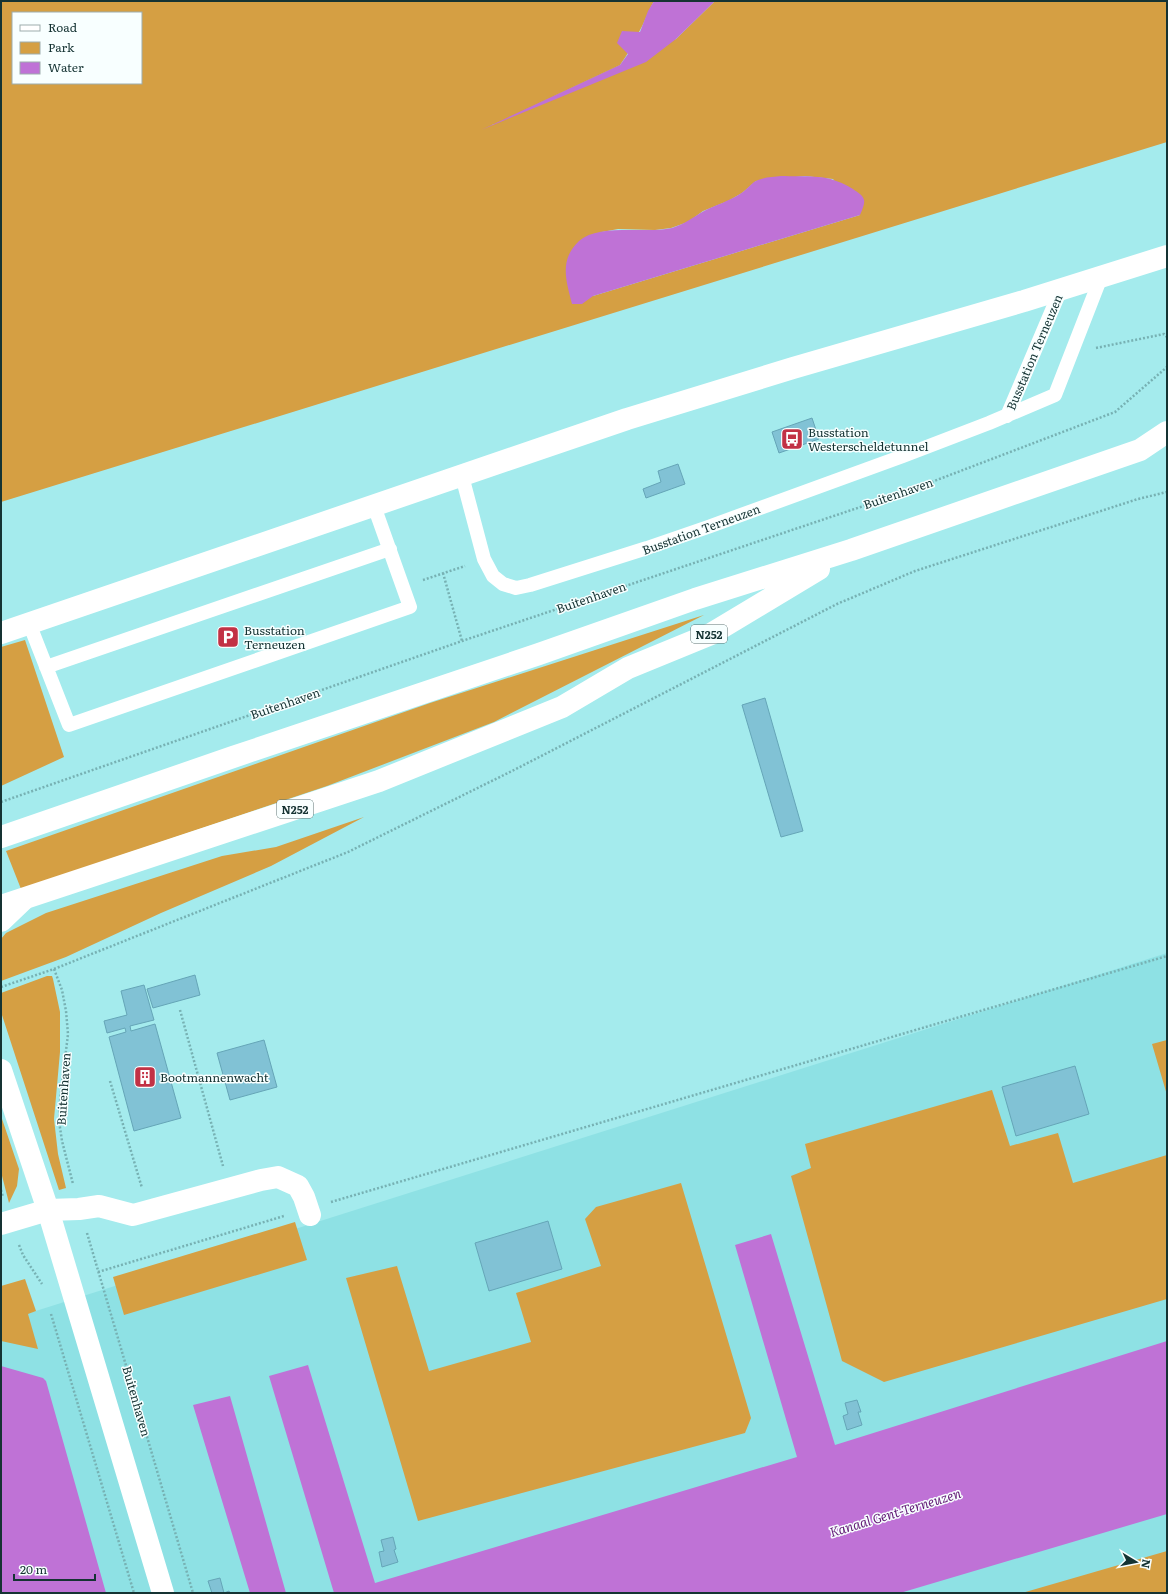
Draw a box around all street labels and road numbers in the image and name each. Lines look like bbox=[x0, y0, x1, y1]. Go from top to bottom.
street label: Busstation Terneuzen bbox=[1001, 291, 1067, 413]
street label: Buitenhaven bbox=[861, 473, 935, 513]
street label: Busstation Terneuzen bbox=[639, 499, 763, 559]
street label: Buitenhaven bbox=[554, 577, 628, 617]
road number: N252 bbox=[691, 625, 727, 643]
street label: Buitenhaven bbox=[248, 683, 322, 723]
road number: N252 bbox=[277, 800, 313, 818]
street label: Buitenhaven bbox=[51, 1052, 75, 1126]
street label: Buitenhaven bbox=[118, 1364, 156, 1439]

